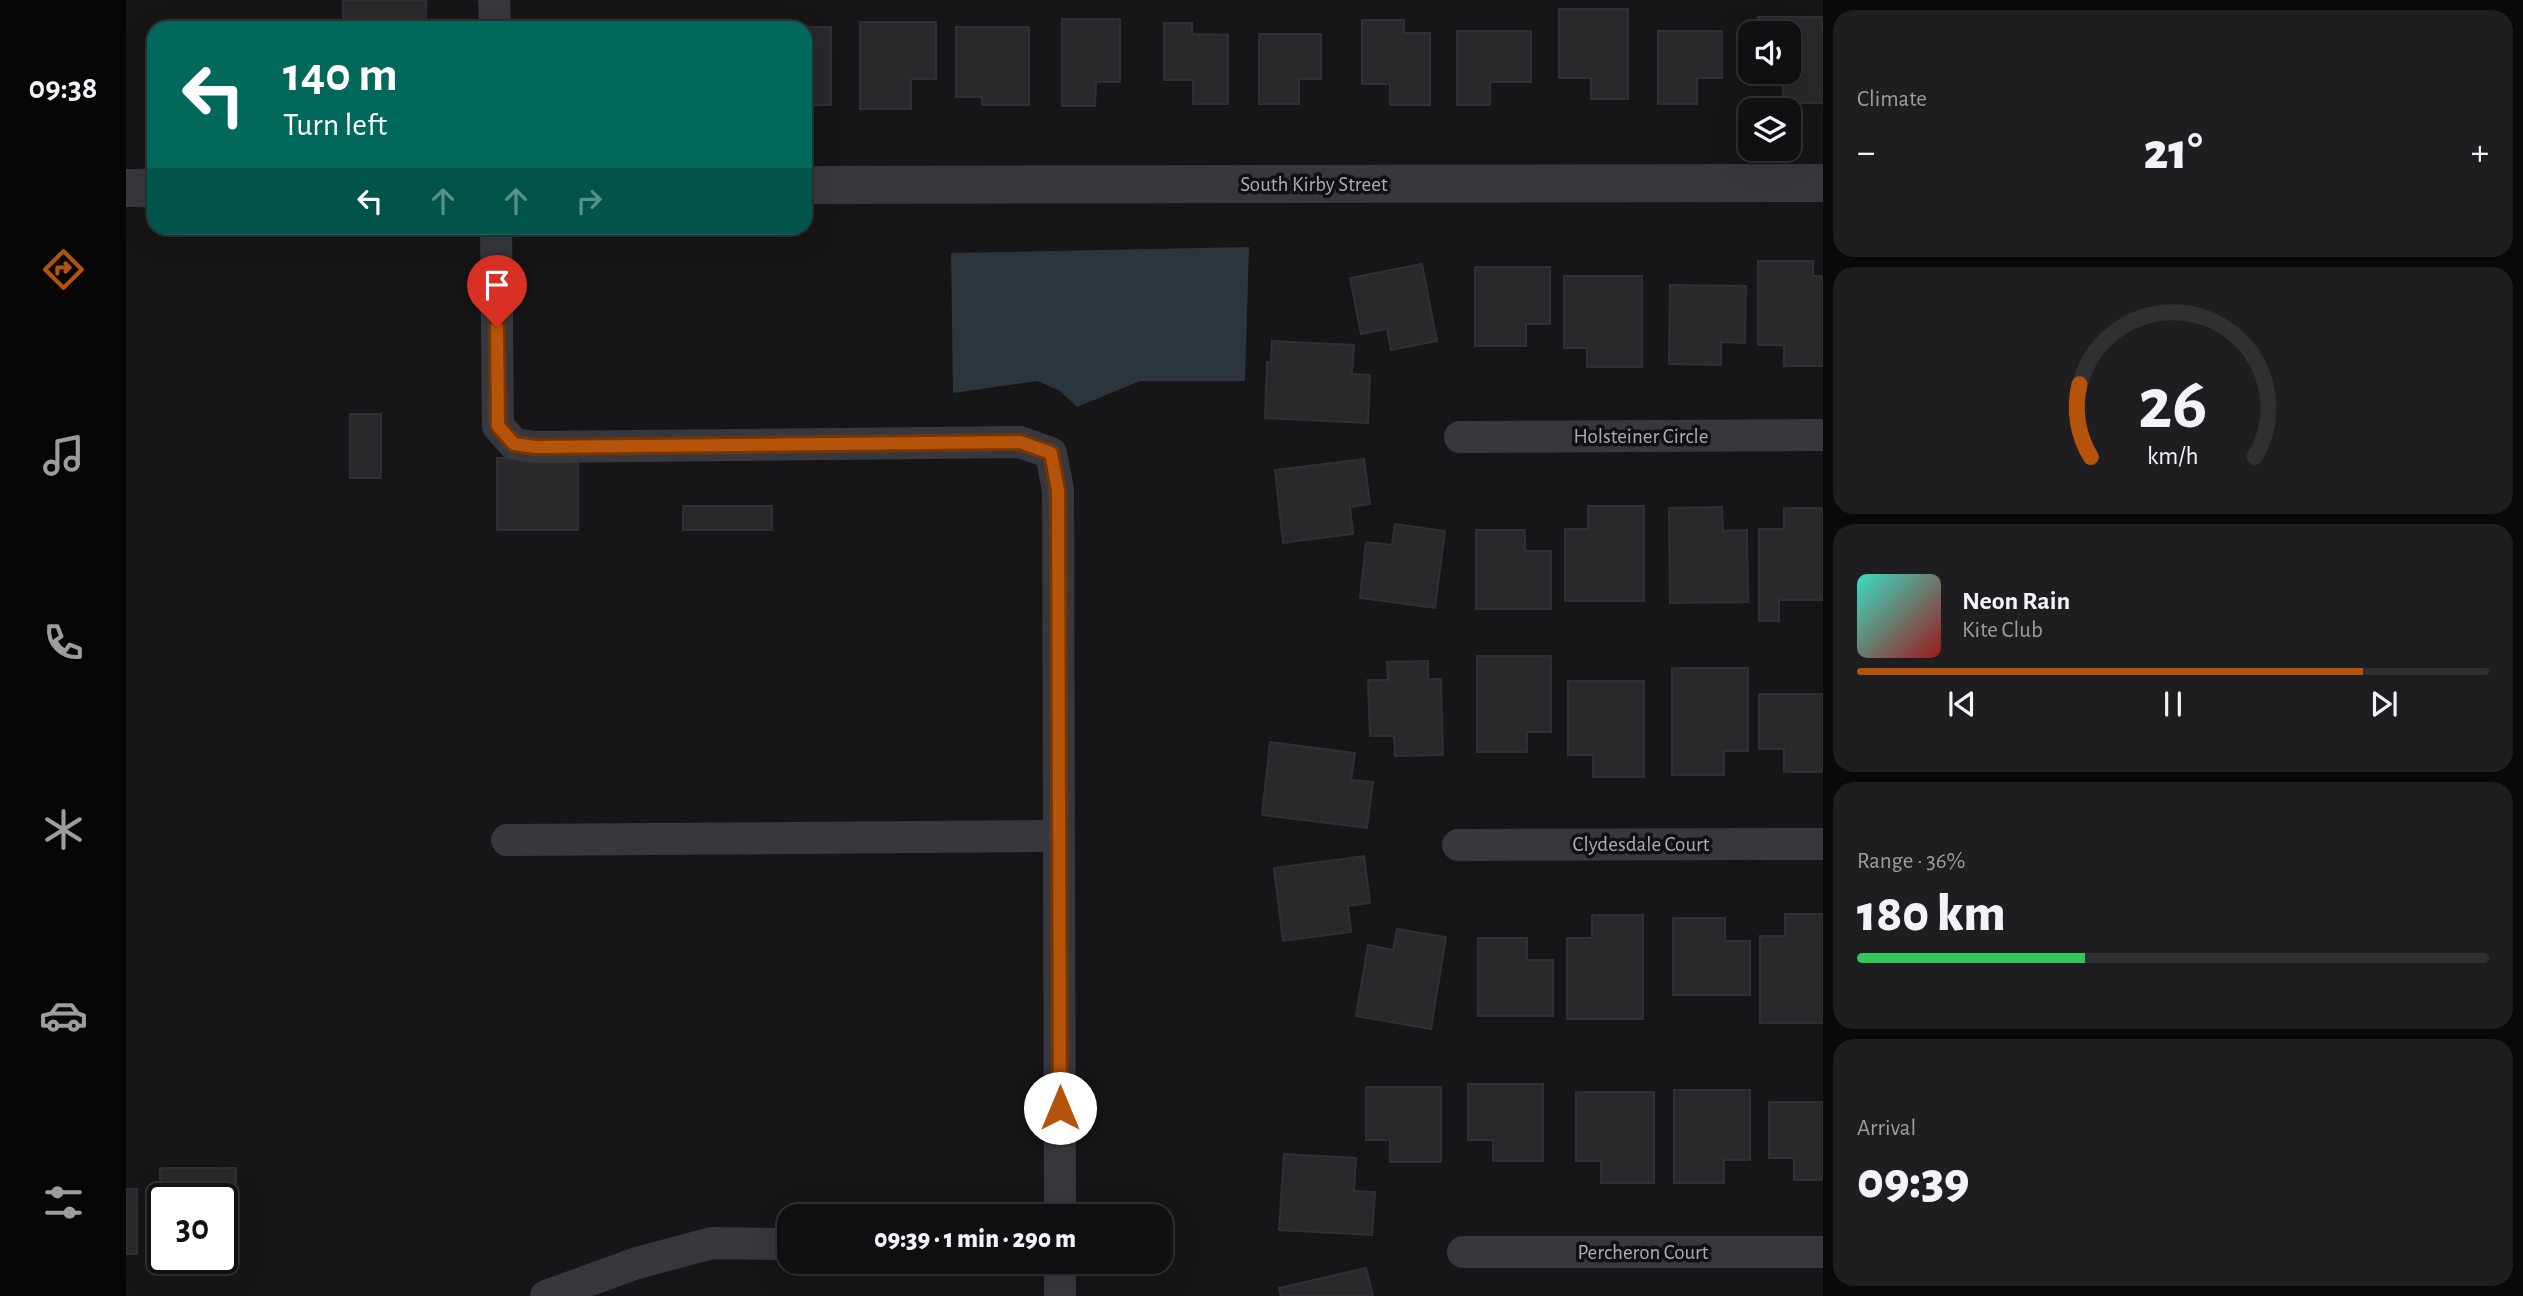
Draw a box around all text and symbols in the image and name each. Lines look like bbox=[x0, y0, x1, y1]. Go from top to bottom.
map controls bbox=[1738, 21, 1801, 161]
button: sound bbox=[1738, 21, 1801, 84]
icon: left bbox=[168, 49, 259, 140]
text: 140 m bbox=[283, 51, 398, 100]
text: 09:38 bbox=[28, 72, 98, 104]
text: Climate bbox=[1857, 88, 1927, 111]
button: layers bbox=[1738, 98, 1801, 161]
text: Turn left bbox=[283, 109, 387, 141]
text: 21° bbox=[2143, 126, 2203, 178]
text: − bbox=[1857, 134, 1875, 172]
text: + bbox=[2471, 134, 2489, 172]
street label: South Kirby Street bbox=[1240, 174, 1388, 195]
icon: left bbox=[351, 182, 389, 220]
icon: ahead bbox=[424, 182, 462, 220]
icon: ahead bbox=[497, 182, 535, 220]
icon: right bbox=[570, 182, 608, 220]
icon: directions bbox=[39, 245, 88, 294]
pin bbox=[467, 255, 527, 327]
icon: arrive bbox=[478, 266, 516, 304]
text: 26 bbox=[2138, 369, 2208, 442]
street label: Holsteiner Circle bbox=[1574, 426, 1708, 447]
icon: music bbox=[39, 431, 88, 480]
text: km/h bbox=[2147, 444, 2199, 469]
text: Neon Rain bbox=[1962, 588, 2070, 614]
icon: phone bbox=[39, 618, 88, 667]
text: Kite Club bbox=[1962, 619, 2043, 642]
icon: previous bbox=[1943, 685, 1981, 723]
icon: pause bbox=[2154, 685, 2192, 723]
icon: next bbox=[2365, 685, 2403, 723]
icon: climate bbox=[39, 805, 88, 854]
street label: Clydesdale Court bbox=[1573, 834, 1710, 855]
text: Range · 36% bbox=[1857, 850, 1965, 873]
text: 180 km bbox=[1857, 888, 2006, 940]
icon: car bbox=[39, 991, 88, 1040]
position arrow bbox=[1023, 1071, 1097, 1145]
text: Arrival bbox=[1857, 1117, 1916, 1140]
text: 09:39 bbox=[1857, 1155, 1970, 1207]
icon: filters bbox=[39, 1178, 88, 1227]
speed limit sign: 30 bbox=[147, 1183, 238, 1274]
text: 09:39 · 1 min · 290 m bbox=[874, 1226, 1076, 1252]
street label: Percheron Court bbox=[1577, 1242, 1709, 1263]

